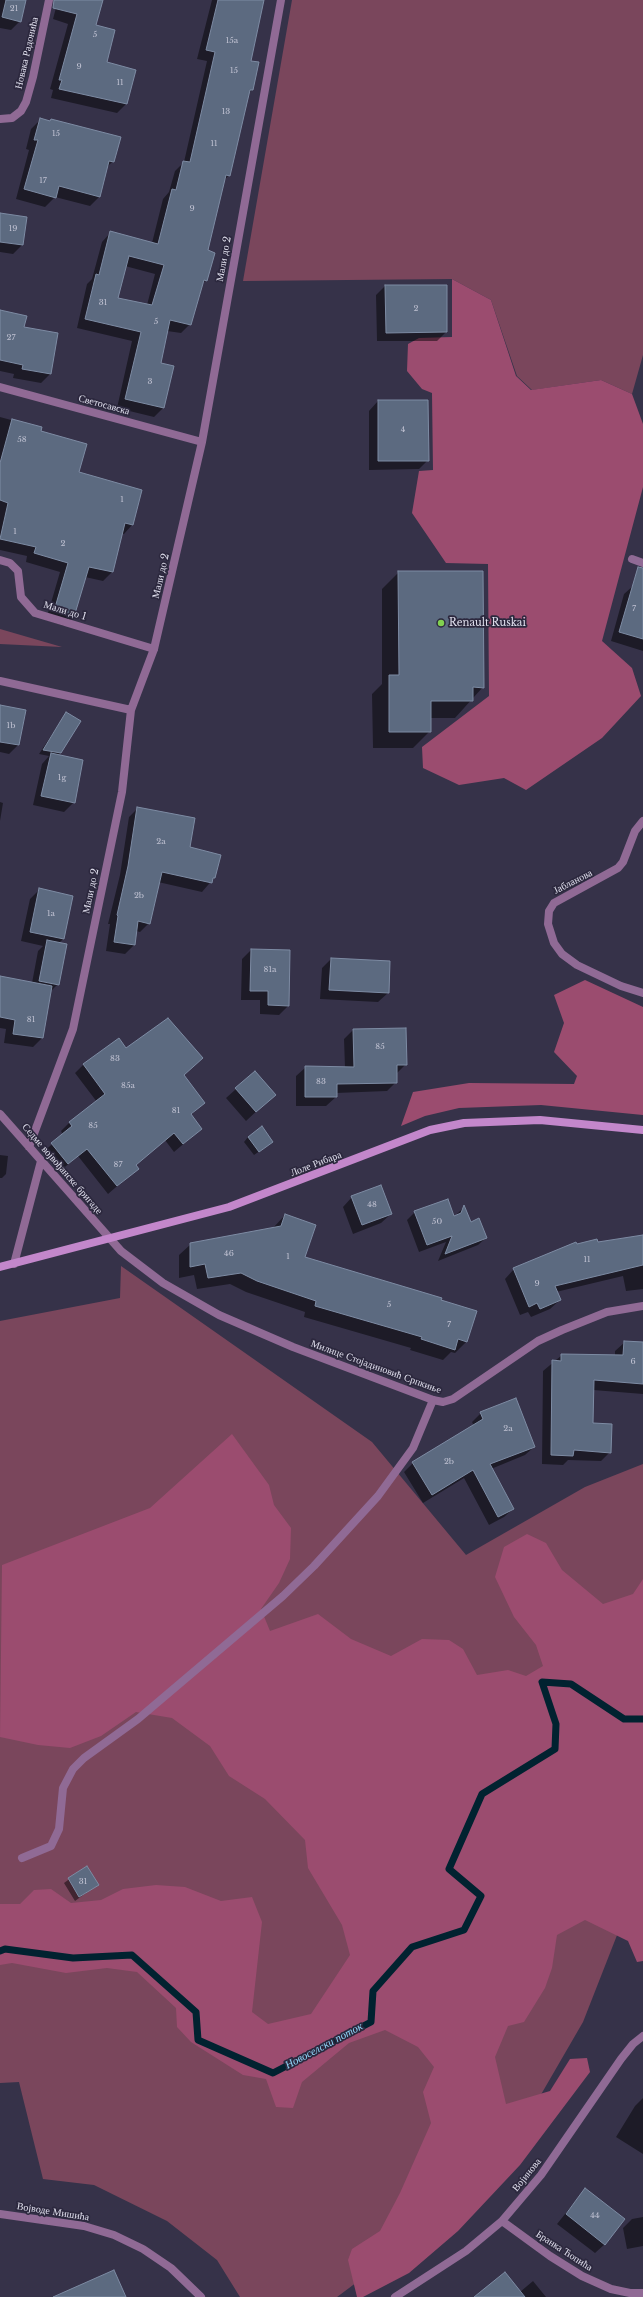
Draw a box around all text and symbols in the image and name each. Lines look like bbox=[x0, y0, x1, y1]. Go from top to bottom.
house number: 21 bbox=[10, 4, 18, 14]
street label: Новака Радонића bbox=[13, 16, 41, 90]
house number: 5 bbox=[93, 30, 97, 40]
house number: 15a bbox=[226, 36, 238, 46]
house number: 9 bbox=[76, 62, 82, 72]
house number: 15 bbox=[230, 66, 238, 76]
house number: 11 bbox=[116, 78, 124, 88]
house number: 13 bbox=[222, 107, 230, 117]
house number: 15 bbox=[52, 129, 60, 139]
house number: 11 bbox=[210, 139, 218, 149]
house number: 17 bbox=[39, 176, 47, 186]
house number: 9 bbox=[189, 204, 195, 214]
house number: 19 bbox=[9, 224, 17, 234]
street label: Мали до 2 bbox=[214, 235, 234, 283]
house number: 31 bbox=[99, 298, 107, 308]
house number: 2 bbox=[414, 304, 418, 314]
house number: 5 bbox=[154, 317, 158, 327]
house number: 27 bbox=[7, 333, 15, 343]
house number: 3 bbox=[148, 377, 152, 387]
street label: Светосавска bbox=[77, 392, 131, 418]
house number: 4 bbox=[401, 425, 405, 435]
house number: 58 bbox=[17, 435, 27, 445]
house number: 1 bbox=[120, 495, 124, 505]
house number: 1 bbox=[13, 527, 17, 537]
house number: 2 bbox=[61, 539, 65, 549]
street label: Мали до 2 bbox=[150, 552, 172, 600]
street label: Мали до 1 bbox=[42, 599, 88, 623]
house number: 7 bbox=[632, 604, 636, 614]
place label: Renault Ruskai bbox=[449, 617, 526, 629]
marker: Renault Ruskai bbox=[436, 618, 446, 628]
house number: 1b bbox=[7, 721, 15, 731]
house number: 1g bbox=[58, 773, 66, 783]
house number: 2a bbox=[156, 837, 166, 847]
street label: Мали до 2 bbox=[80, 867, 102, 915]
street label: Јабланова bbox=[552, 867, 594, 897]
house number: 2b bbox=[134, 891, 144, 901]
house number: 1a bbox=[47, 909, 55, 919]
house number: 81a bbox=[264, 965, 276, 975]
house number: 81 bbox=[27, 1015, 35, 1025]
house number: 85 bbox=[375, 1042, 385, 1052]
house number: 83 bbox=[110, 1054, 120, 1064]
house number: 83 bbox=[316, 1077, 326, 1087]
house number: 85a bbox=[121, 1081, 135, 1091]
house number: 81 bbox=[172, 1106, 180, 1116]
street label: Седме војвођанске бригаде bbox=[19, 1121, 105, 1217]
house number: 85 bbox=[88, 1121, 98, 1131]
street label: Лоле Рибара bbox=[289, 1149, 343, 1179]
house number: 87 bbox=[114, 1160, 122, 1170]
house number: 48 bbox=[367, 1200, 377, 1210]
house number: 50 bbox=[432, 1217, 442, 1227]
house number: 46 bbox=[224, 1249, 234, 1259]
house number: 1 bbox=[286, 1252, 290, 1262]
house number: 11 bbox=[583, 1255, 591, 1265]
house number: 9 bbox=[534, 1279, 540, 1289]
house number: 5 bbox=[387, 1300, 391, 1310]
house number: 7 bbox=[447, 1320, 451, 1330]
street label: Милице Стојадиновић Српкиње bbox=[309, 1338, 443, 1396]
house number: 6 bbox=[630, 1357, 636, 1367]
house number: 2a bbox=[503, 1424, 513, 1434]
house number: 2b bbox=[444, 1457, 454, 1467]
house number: 31 bbox=[79, 1877, 87, 1887]
water label: Новоселски поток bbox=[283, 2020, 365, 2072]
street label: Војинова bbox=[510, 2156, 544, 2194]
street label: Војводе Мишића bbox=[16, 2200, 90, 2224]
house number: 44 bbox=[590, 2211, 600, 2221]
street label: Бранка Ћопића bbox=[533, 2228, 595, 2274]

